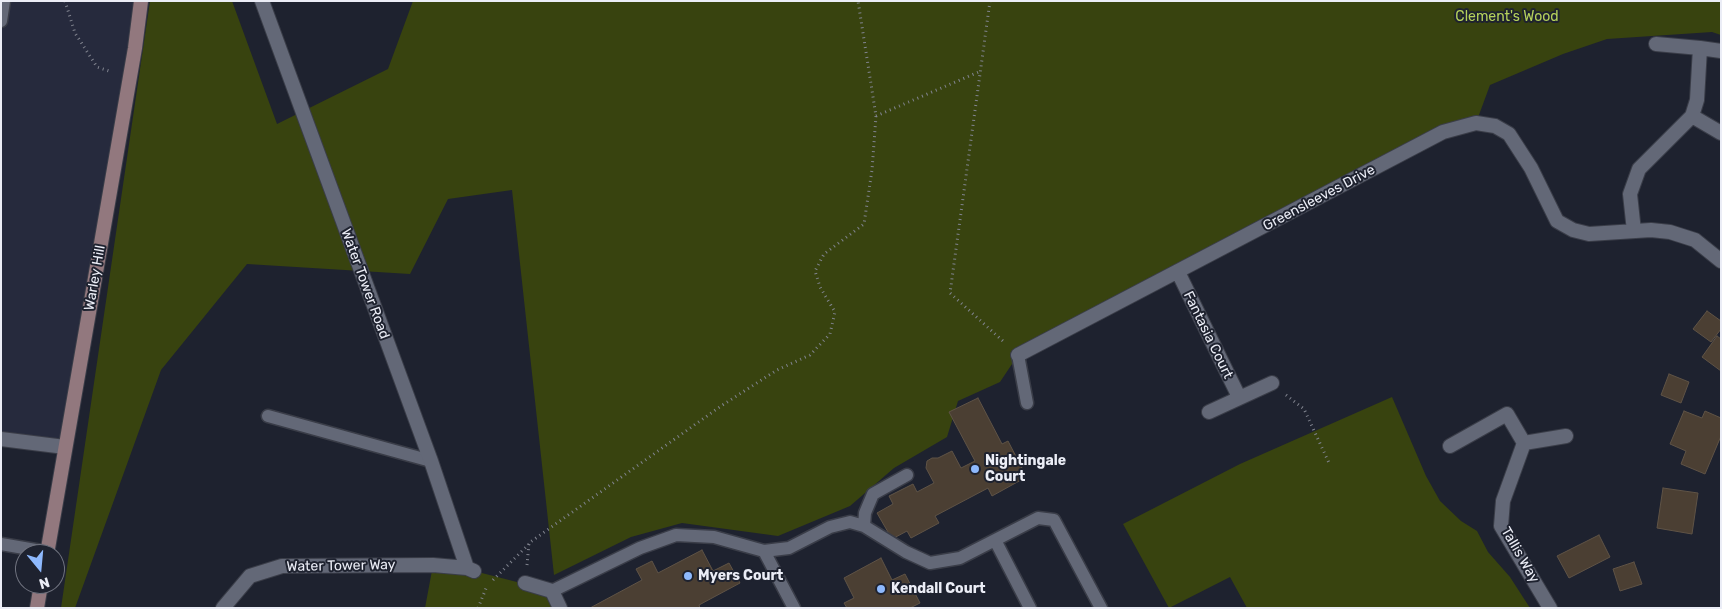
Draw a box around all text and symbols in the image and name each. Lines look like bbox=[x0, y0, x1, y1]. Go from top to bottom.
park label: Clement's Wood bbox=[1455, 9, 1559, 25]
street label: Greensleeves Drive bbox=[1260, 161, 1378, 235]
street label: Water Tower Road bbox=[337, 227, 393, 341]
street label: Warley Hill bbox=[81, 244, 109, 312]
street label: Fantasia Court bbox=[1180, 288, 1236, 382]
place label: Nightingale Court bbox=[985, 453, 1066, 486]
marker: Nightingale Court bbox=[969, 463, 981, 475]
street label: Tallis Way bbox=[1497, 524, 1543, 586]
north arrow bbox=[15, 544, 65, 594]
street label: Water Tower Way bbox=[286, 557, 396, 575]
place label: Myers Court bbox=[698, 568, 783, 584]
marker: Myers Court bbox=[682, 570, 694, 582]
text: N bbox=[37, 573, 52, 592]
place label: Kendall Court bbox=[891, 581, 986, 597]
marker: Kendall Court bbox=[875, 583, 887, 595]

